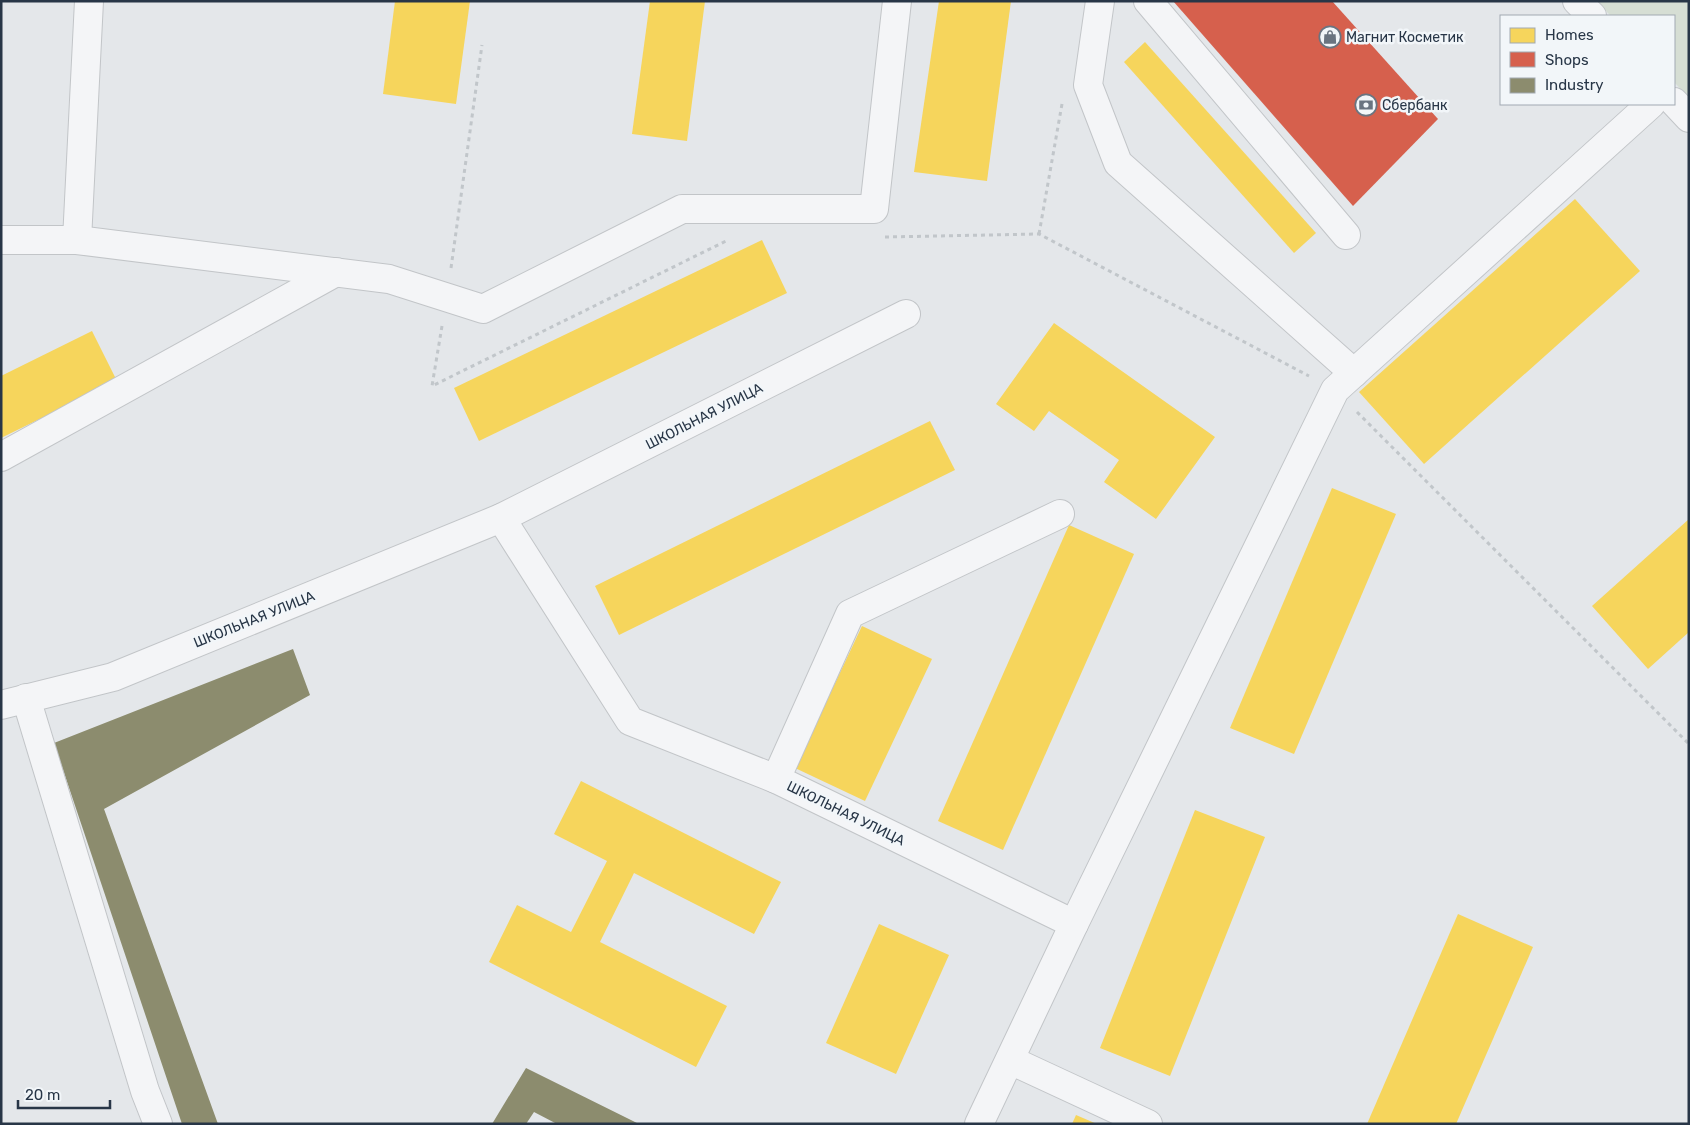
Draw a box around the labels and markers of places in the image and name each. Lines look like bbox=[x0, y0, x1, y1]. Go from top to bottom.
shop icon: Магнит Косметик bbox=[1318, 25, 1342, 49]
place label: Магнит Косметик bbox=[1346, 29, 1464, 46]
bank icon: Сбербанк bbox=[1354, 93, 1378, 117]
place label: Сбербанк bbox=[1382, 97, 1448, 114]

